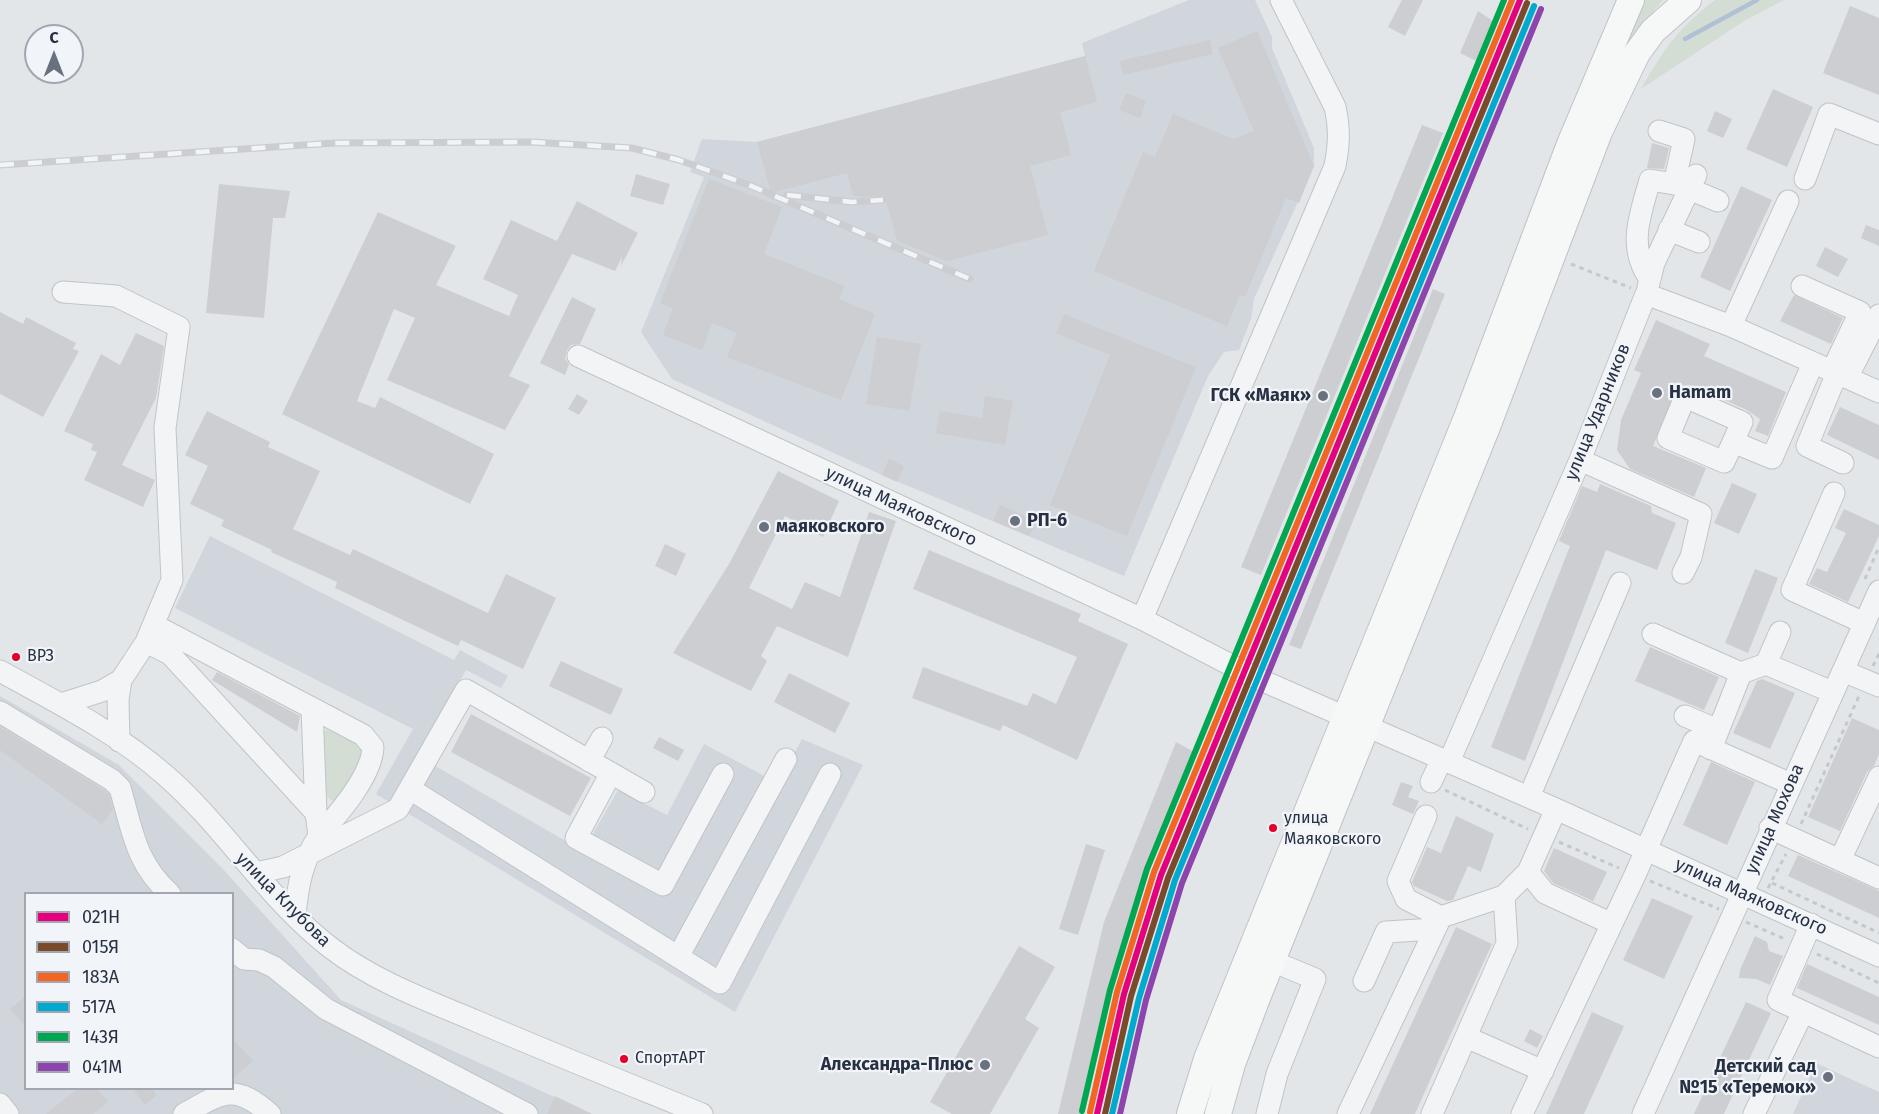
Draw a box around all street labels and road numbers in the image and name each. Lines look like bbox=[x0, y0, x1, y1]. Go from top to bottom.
street label: улица Ударников bbox=[1561, 340, 1635, 484]
street label: улица Маяковского bbox=[822, 462, 980, 552]
street label: улица Мохова bbox=[1741, 761, 1809, 877]
street label: улица Клубова bbox=[231, 848, 335, 952]
street label: улица Маяковского bbox=[1671, 854, 1831, 940]

